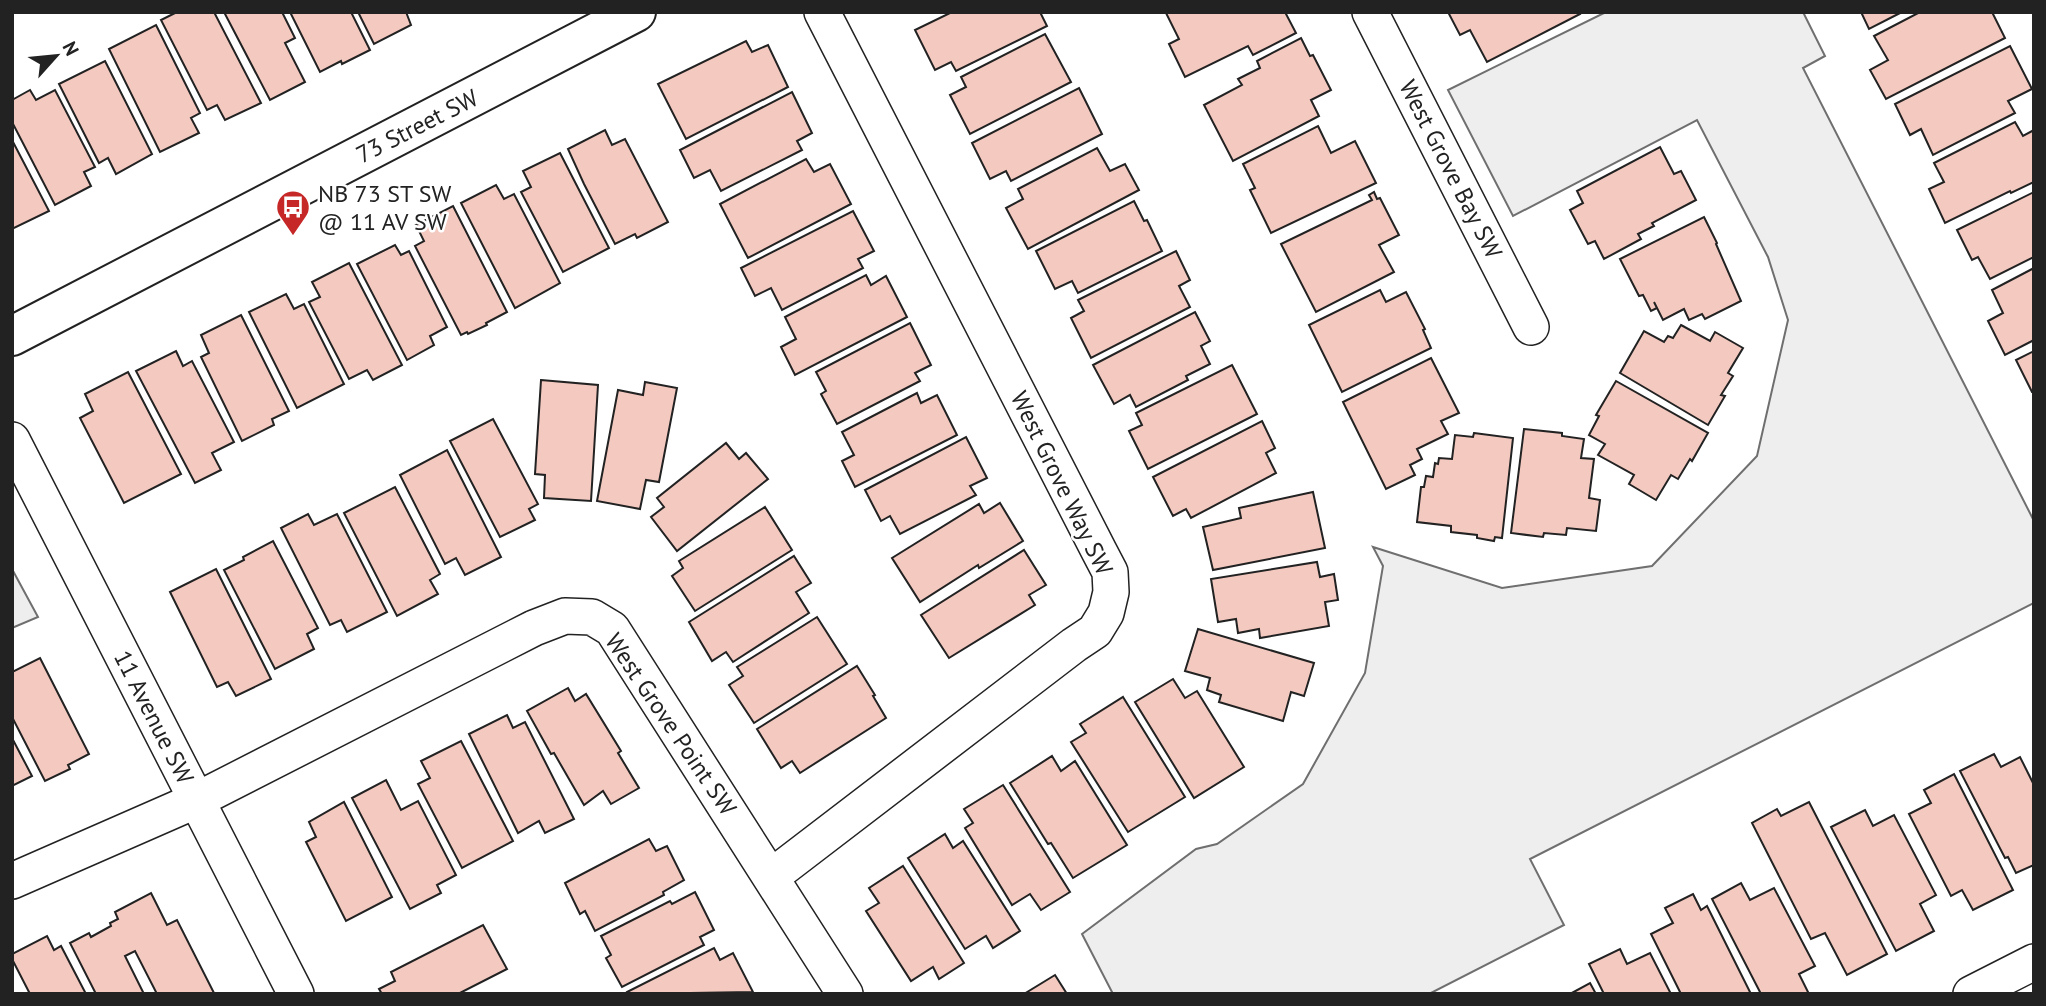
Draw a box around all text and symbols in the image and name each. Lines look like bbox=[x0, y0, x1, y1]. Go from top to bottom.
north arrow bbox=[21, 21, 91, 91]
text: N bbox=[58, 37, 85, 59]
street label: West Grove Bay SW bbox=[1393, 75, 1509, 264]
street label: 73 Street SW bbox=[351, 82, 483, 170]
place label: NB 73 ST SW @ 11 AV SW bbox=[318, 178, 451, 237]
bus stop icon: NB 73 ST SW @ 11 AV SW bbox=[274, 188, 312, 237]
street label: West Grove Way SW bbox=[1004, 386, 1120, 580]
street label: West Grove Point SW bbox=[599, 627, 744, 821]
street label: 11 Avenue SW bbox=[107, 645, 201, 789]

